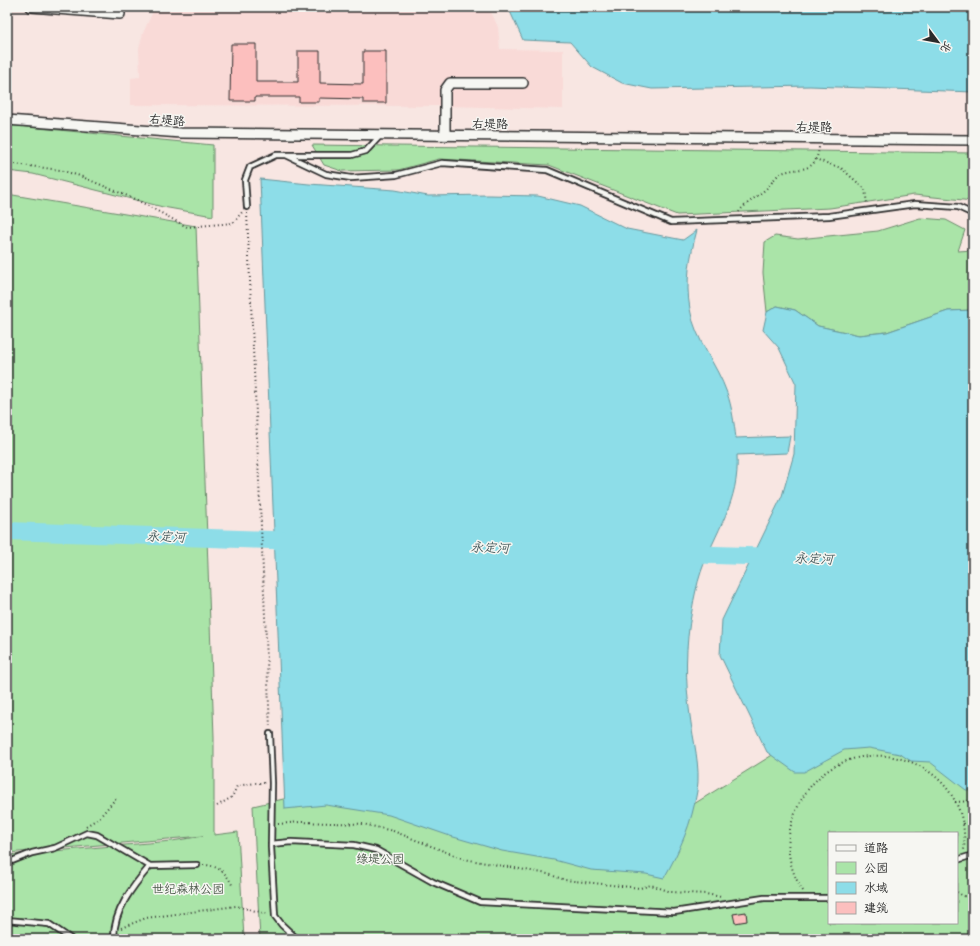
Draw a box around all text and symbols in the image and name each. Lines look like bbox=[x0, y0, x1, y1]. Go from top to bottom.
north arrow bbox=[918, 22, 958, 62]
text: 北 bbox=[938, 39, 954, 55]
street label: 右堤路 bbox=[148, 112, 185, 129]
street label: 右堤路 bbox=[472, 117, 508, 132]
street label: 右堤路 bbox=[796, 120, 832, 135]
water label: 永定河 bbox=[146, 528, 188, 546]
water label: 永定河 bbox=[470, 539, 512, 557]
water label: 永定河 bbox=[794, 550, 836, 568]
legend bbox=[828, 832, 958, 924]
text: 道路 bbox=[864, 841, 888, 856]
park label: 绿堤公园 bbox=[356, 852, 404, 867]
text: 公园 bbox=[864, 861, 888, 876]
text: 水域 bbox=[864, 881, 888, 896]
park label: 世纪森林公园 bbox=[152, 882, 224, 897]
text: 建筑 bbox=[864, 901, 888, 916]

